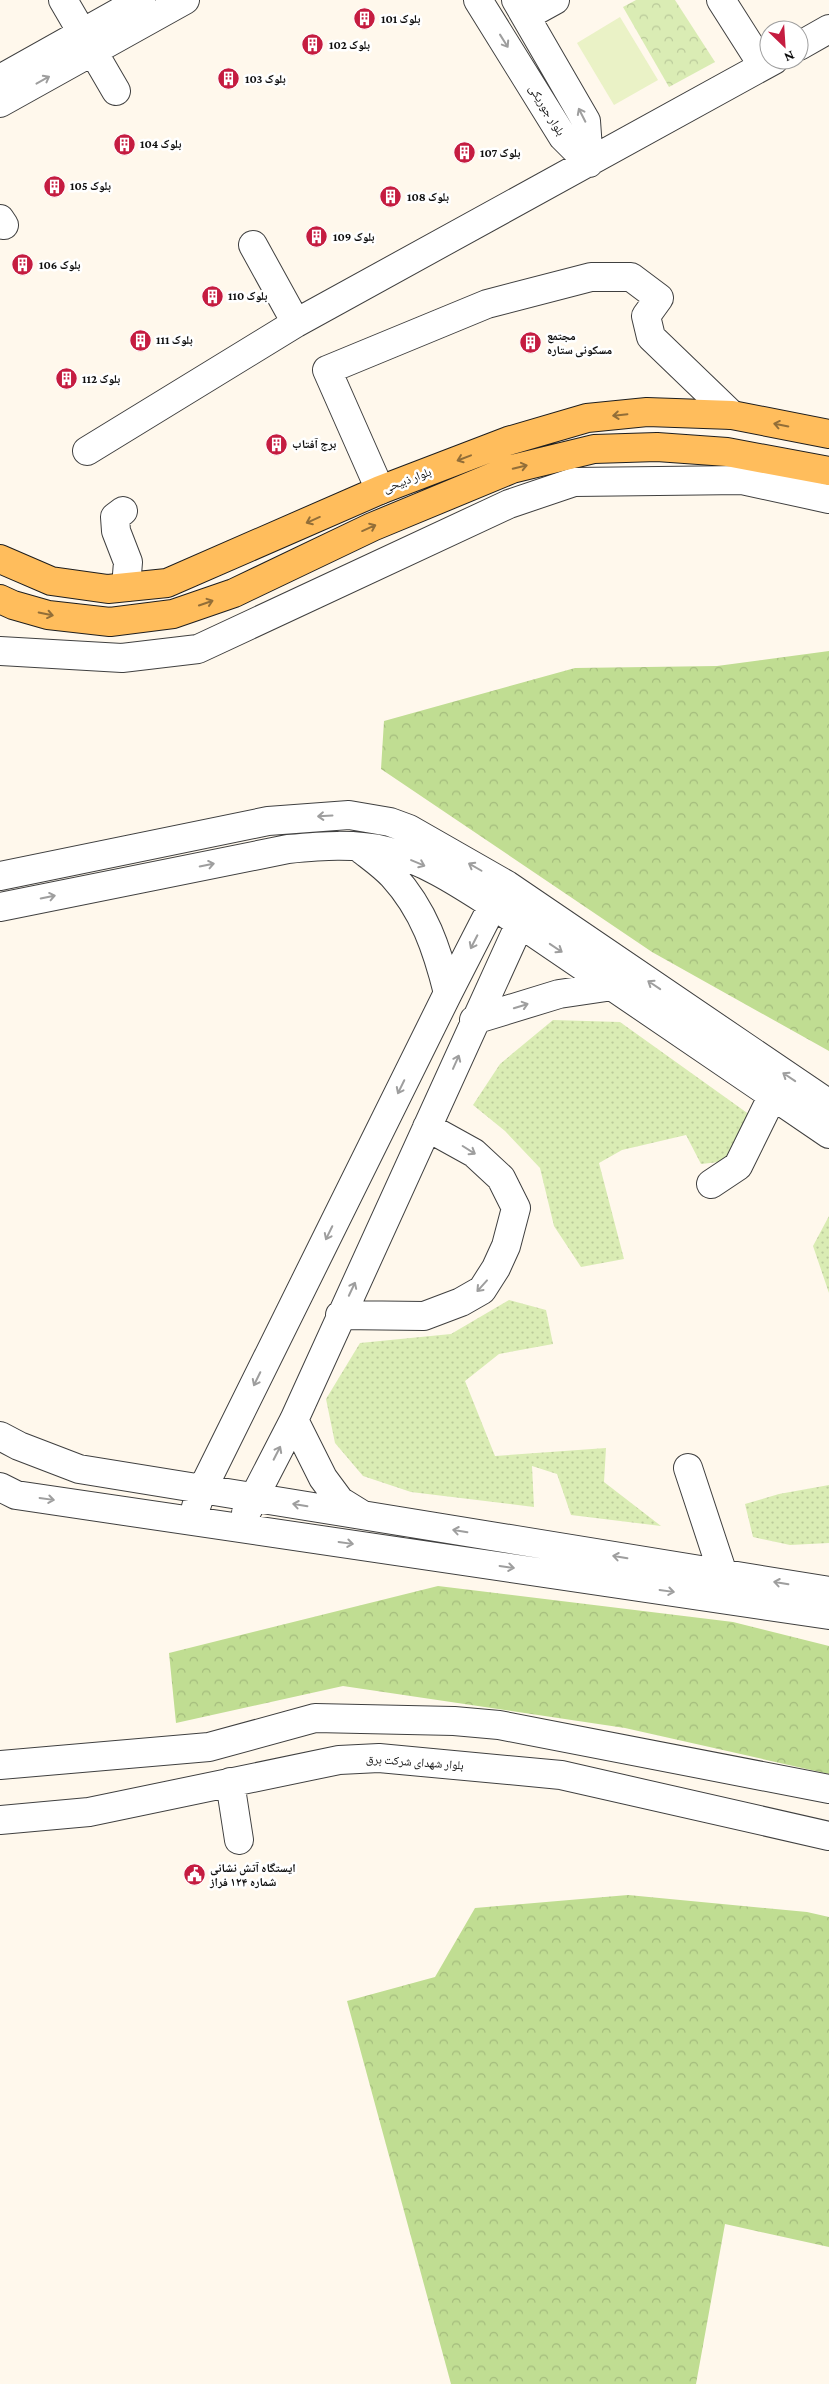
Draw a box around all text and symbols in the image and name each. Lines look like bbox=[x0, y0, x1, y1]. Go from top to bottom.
building icon: بلوک 101 bbox=[353, 7, 377, 31]
place label: بلوک 101 bbox=[381, 12, 421, 26]
north arrow bbox=[759, 20, 809, 70]
building icon: بلوک 102 bbox=[301, 33, 325, 57]
one-way arrow bbox=[499, 34, 509, 48]
place label: بلوک 102 bbox=[329, 38, 370, 52]
text: N bbox=[781, 48, 797, 66]
building icon: بلوک 103 bbox=[217, 67, 241, 91]
place label: بلوک 103 bbox=[245, 72, 286, 86]
one-way arrow bbox=[35, 75, 50, 85]
street label: بلوار جوریکی bbox=[526, 82, 568, 138]
one-way arrow bbox=[577, 108, 586, 123]
building icon: بلوک 104 bbox=[112, 132, 136, 156]
place label: بلوک 104 bbox=[140, 137, 182, 151]
building icon: بلوک 107 bbox=[452, 141, 476, 165]
place label: بلوک 107 bbox=[480, 146, 521, 160]
building icon: بلوک 105 bbox=[42, 174, 66, 198]
place label: بلوک 105 bbox=[70, 179, 111, 193]
building icon: بلوک 108 bbox=[379, 185, 403, 209]
place label: بلوک 108 bbox=[407, 190, 449, 204]
building icon: بلوک 109 bbox=[305, 225, 329, 249]
place label: بلوک 109 bbox=[333, 230, 375, 244]
building icon: بلوک 106 bbox=[11, 253, 35, 277]
place label: بلوک 106 bbox=[39, 258, 81, 272]
building icon: بلوک 110 bbox=[200, 284, 224, 308]
place label: بلوک 110 bbox=[228, 289, 268, 303]
building icon: بلوک 111 bbox=[128, 328, 152, 352]
place label: مجتمع مسکونی ستاره bbox=[547, 329, 613, 358]
building icon: مجتمع مسکونی ستاره bbox=[519, 331, 543, 355]
place label: بلوک 111 bbox=[156, 333, 193, 347]
building icon: بلوک 112 bbox=[54, 367, 78, 391]
place label: بلوک 112 bbox=[82, 372, 120, 386]
one-way arrow bbox=[612, 410, 628, 420]
one-way arrow bbox=[773, 419, 789, 429]
building icon: برج آفتاب bbox=[264, 432, 288, 456]
place label: برج آفتاب bbox=[292, 437, 336, 452]
one-way arrow bbox=[456, 454, 472, 463]
one-way arrow bbox=[511, 462, 527, 471]
street label: بلوار ذبیحی bbox=[381, 464, 433, 496]
one-way arrow bbox=[306, 515, 321, 525]
one-way arrow bbox=[361, 523, 376, 532]
one-way arrow bbox=[197, 597, 213, 607]
one-way arrow bbox=[38, 610, 54, 619]
one-way arrow bbox=[317, 811, 333, 820]
one-way arrow bbox=[410, 858, 425, 868]
one-way arrow bbox=[199, 860, 215, 869]
one-way arrow bbox=[469, 861, 483, 871]
one-way arrow bbox=[39, 892, 55, 902]
one-way arrow bbox=[469, 934, 478, 949]
one-way arrow bbox=[549, 942, 563, 953]
one-way arrow bbox=[648, 980, 662, 990]
one-way arrow bbox=[513, 1000, 529, 1010]
one-way arrow bbox=[451, 1055, 461, 1070]
one-way arrow bbox=[782, 1072, 796, 1082]
one-way arrow bbox=[396, 1080, 406, 1095]
one-way arrow bbox=[462, 1146, 476, 1156]
one-way arrow bbox=[324, 1225, 333, 1240]
one-way arrow bbox=[476, 1280, 488, 1293]
one-way arrow bbox=[347, 1282, 357, 1297]
one-way arrow bbox=[252, 1371, 261, 1386]
one-way arrow bbox=[273, 1446, 282, 1461]
one-way arrow bbox=[38, 1494, 54, 1504]
one-way arrow bbox=[292, 1500, 308, 1510]
one-way arrow bbox=[452, 1526, 468, 1536]
one-way arrow bbox=[337, 1539, 353, 1549]
one-way arrow bbox=[613, 1552, 629, 1562]
one-way arrow bbox=[498, 1562, 514, 1572]
one-way arrow bbox=[773, 1578, 789, 1588]
one-way arrow bbox=[659, 1586, 675, 1596]
street label: بلوار شهدای شرکت برق bbox=[366, 1752, 464, 1773]
place label: ایستگاه آتش نشانی شماره ۱۲۴ فراز bbox=[209, 1861, 296, 1889]
public building icon: ایستگاه آتش نشانی شماره ۱۲۴ فراز bbox=[182, 1863, 206, 1887]

